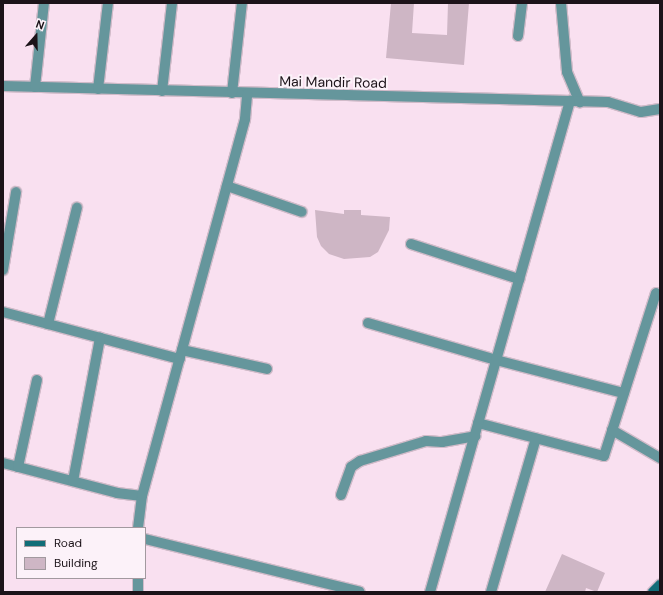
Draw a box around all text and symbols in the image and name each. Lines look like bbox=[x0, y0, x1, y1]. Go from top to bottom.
north arrow bbox=[16, 16, 56, 56]
text: N bbox=[34, 17, 46, 33]
street label: Mai Mandir Road bbox=[279, 73, 387, 91]
legend bbox=[16, 527, 146, 579]
text: Road bbox=[54, 535, 82, 551]
text: Building bbox=[54, 555, 98, 571]

